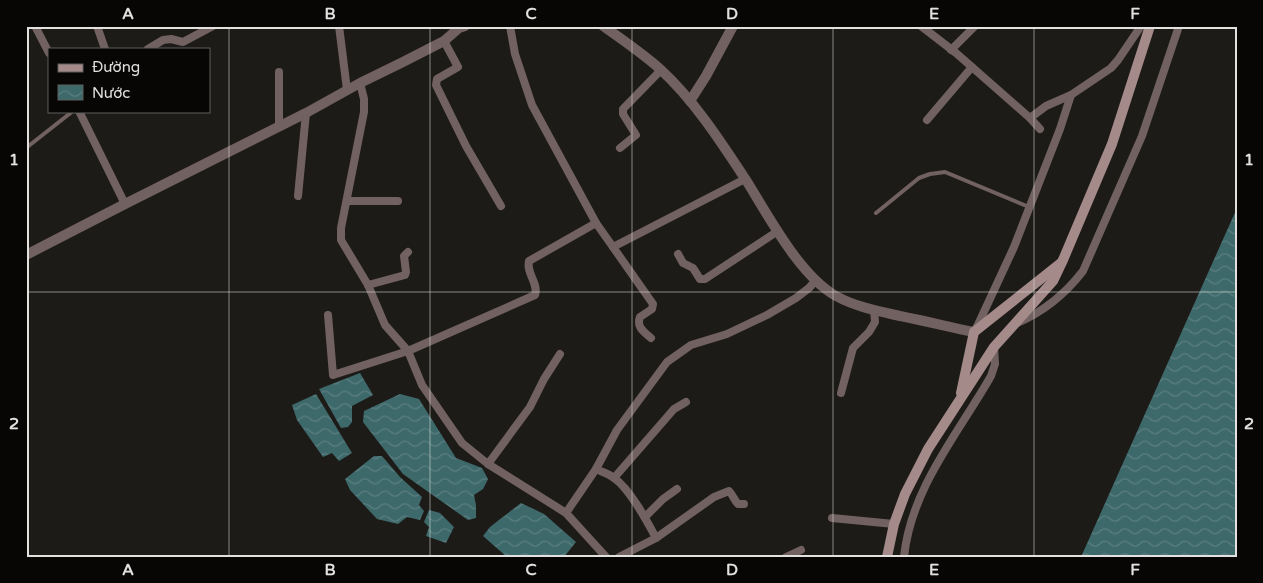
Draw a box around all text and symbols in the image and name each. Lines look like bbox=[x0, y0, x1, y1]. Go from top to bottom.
text: A bbox=[122, 4, 134, 24]
text: B bbox=[324, 4, 336, 24]
text: C bbox=[525, 4, 537, 24]
text: D bbox=[726, 4, 738, 24]
text: E bbox=[929, 4, 939, 24]
text: F bbox=[1130, 4, 1140, 24]
legend bbox=[48, 48, 210, 112]
text: Đường bbox=[92, 58, 140, 76]
text: Nước bbox=[92, 84, 130, 102]
text: 1 bbox=[9, 150, 19, 170]
text: 1 bbox=[1244, 150, 1254, 170]
text: 2 bbox=[9, 414, 19, 434]
text: 2 bbox=[1244, 414, 1254, 434]
text: A bbox=[122, 560, 134, 580]
text: B bbox=[324, 560, 336, 580]
text: C bbox=[525, 560, 537, 580]
text: D bbox=[726, 560, 738, 580]
text: E bbox=[929, 560, 939, 580]
text: F bbox=[1130, 560, 1140, 580]

